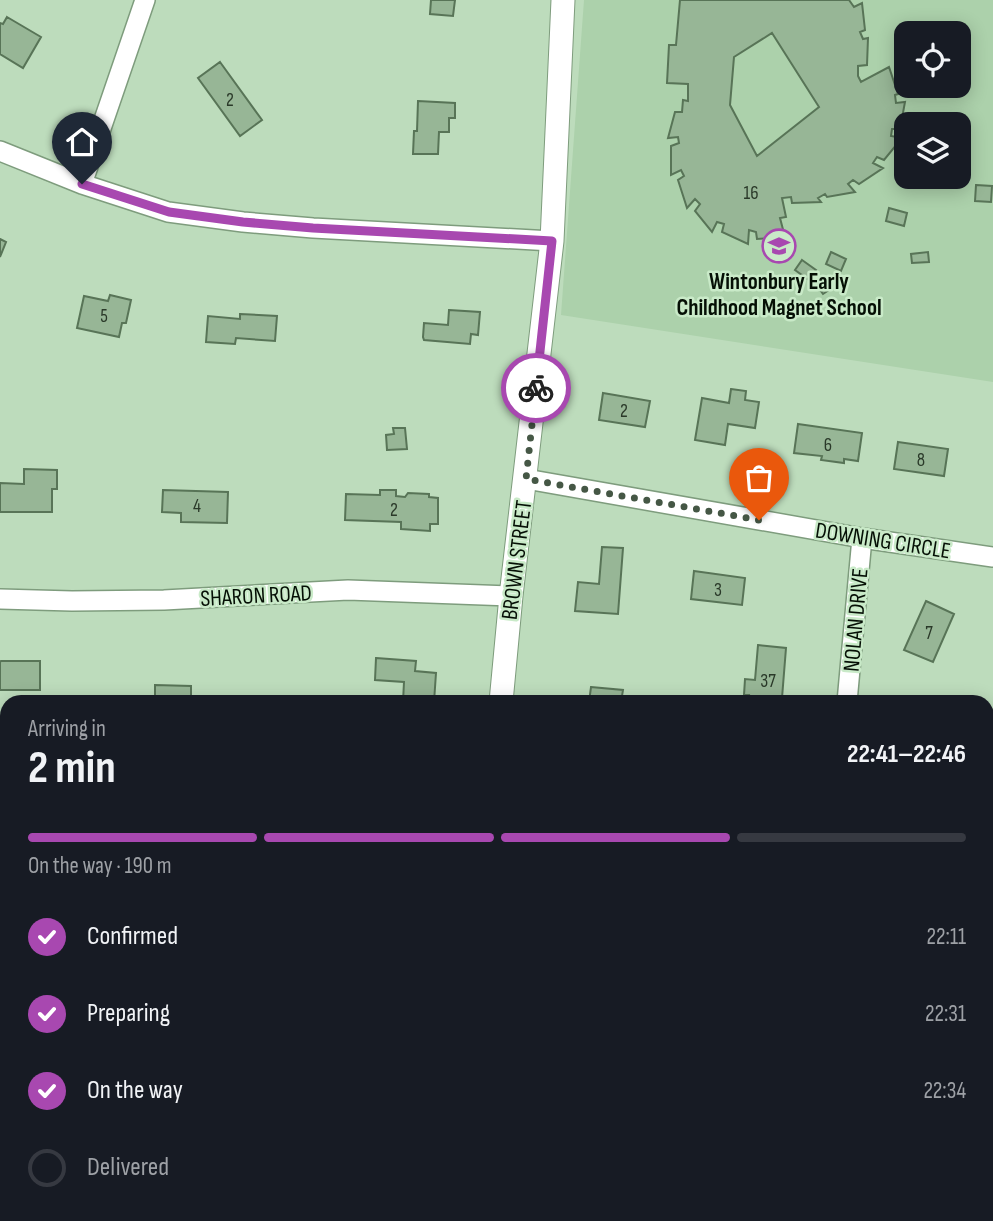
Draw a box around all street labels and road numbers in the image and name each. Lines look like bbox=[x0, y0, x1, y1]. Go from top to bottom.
street label: BROWN STREET bbox=[496, 499, 538, 621]
street label: DOWNING CIRCLE bbox=[813, 517, 952, 565]
street label: NOLAN DRIVE bbox=[838, 567, 874, 673]
street label: SHARON ROAD bbox=[200, 579, 312, 613]

